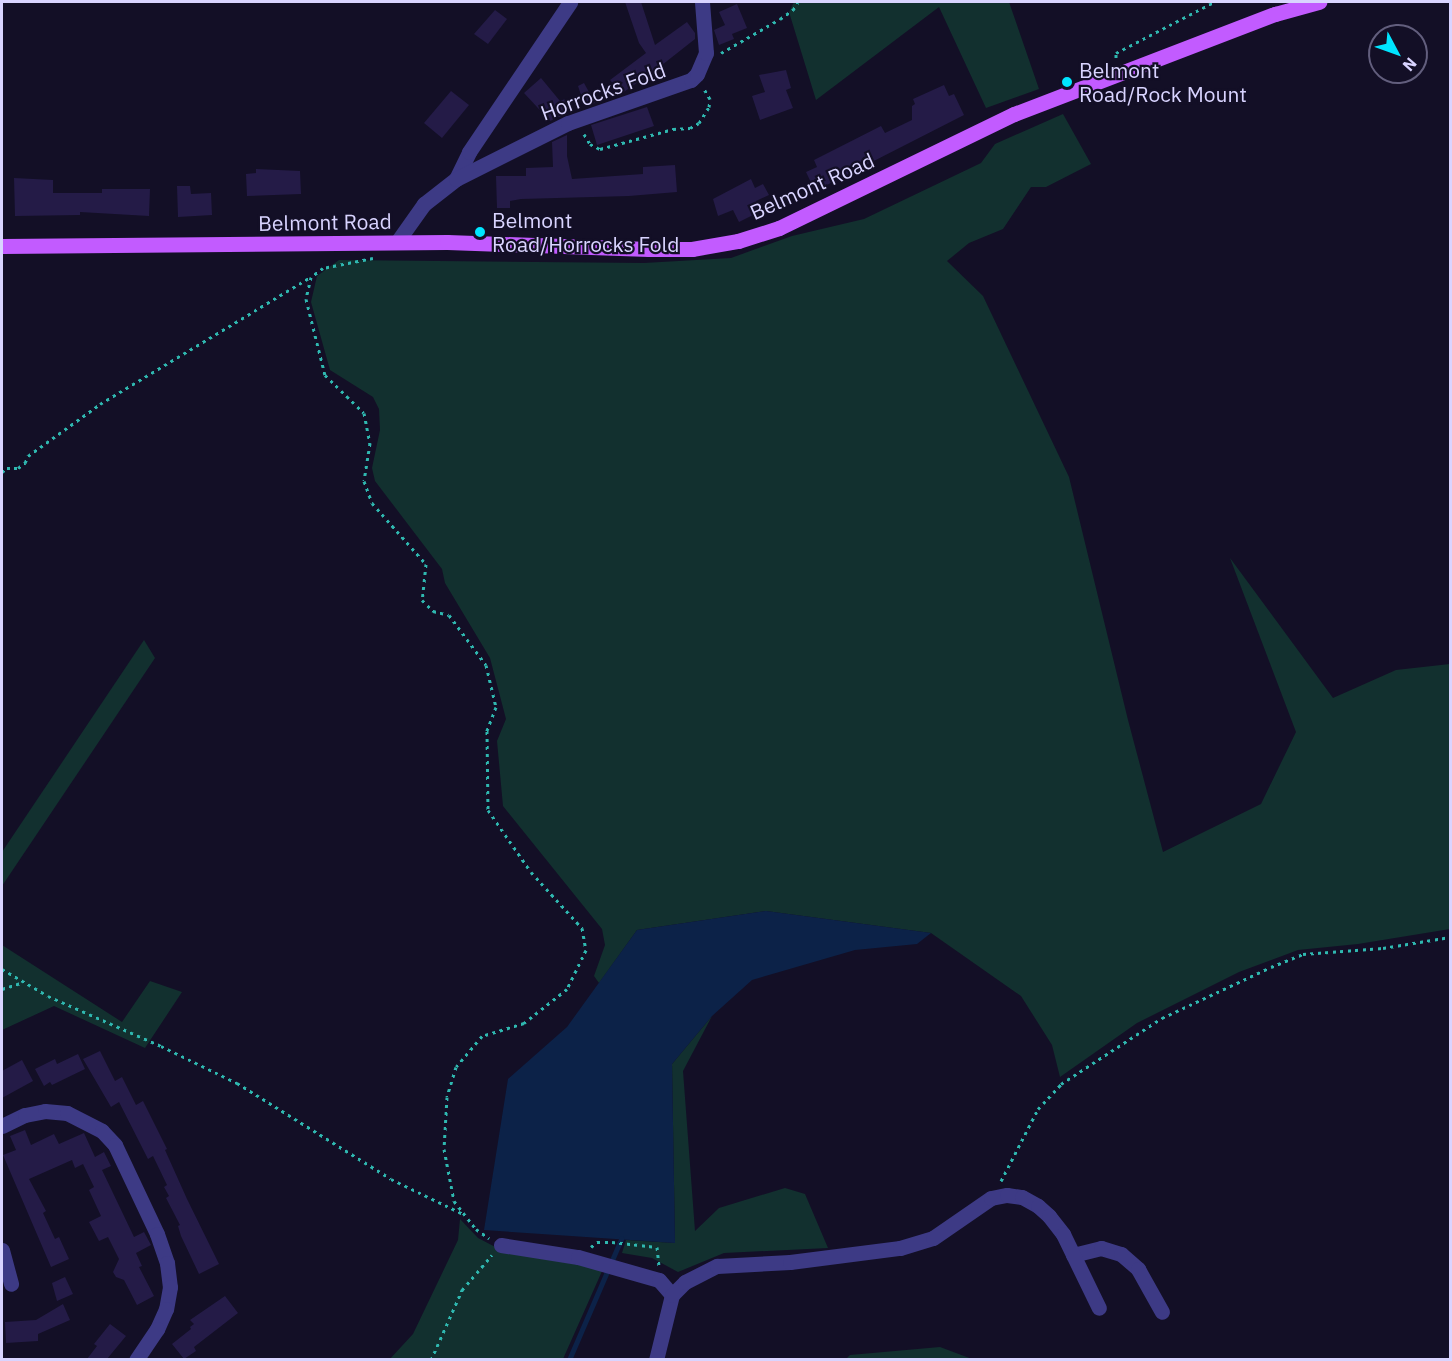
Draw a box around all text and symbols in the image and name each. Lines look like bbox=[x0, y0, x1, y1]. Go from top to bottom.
north arrow bbox=[1368, 24, 1428, 84]
text: N bbox=[1399, 54, 1421, 75]
street label: Horrocks Fold bbox=[537, 57, 669, 125]
place label: Belmont Road/Rock Mount bbox=[1079, 57, 1247, 107]
marker: Belmont Road/Rock Mount bbox=[1060, 75, 1074, 89]
street label: Belmont Road bbox=[746, 147, 878, 225]
place label: Belmont Road/Horrocks Fold bbox=[492, 207, 679, 257]
street label: Belmont Road bbox=[258, 208, 392, 236]
marker: Belmont Road/Horrocks Fold bbox=[473, 225, 487, 239]

